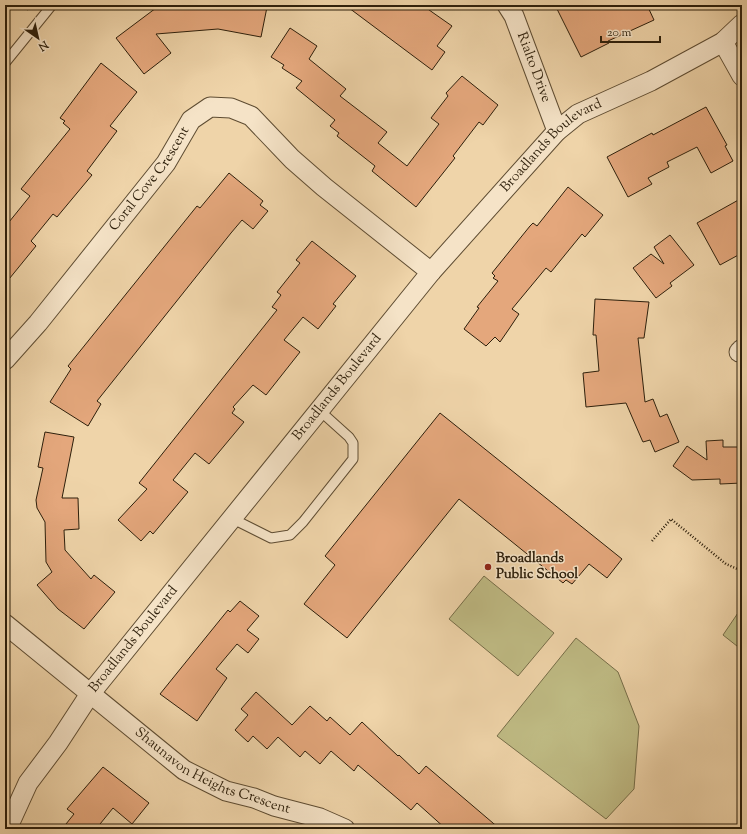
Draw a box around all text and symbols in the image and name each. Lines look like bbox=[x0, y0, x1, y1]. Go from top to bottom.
north arrow bbox=[18, 18, 58, 58]
scale bar bbox=[601, 18, 660, 44]
text: 20 m bbox=[607, 24, 632, 42]
street label: Rialto Drive bbox=[511, 30, 555, 105]
text: N bbox=[35, 36, 52, 55]
street label: Broadlands Boulevard bbox=[496, 94, 605, 197]
street label: Coral Cove Crescent bbox=[105, 123, 195, 236]
street label: Broadlands Boulevard bbox=[288, 330, 387, 445]
place label: Broadlands Public School bbox=[496, 549, 578, 585]
marker: Broadlands Public School bbox=[483, 562, 493, 572]
street label: Broadlands Boulevard bbox=[85, 582, 183, 697]
street label: Shaunavon Heights Crescent bbox=[130, 723, 292, 820]

